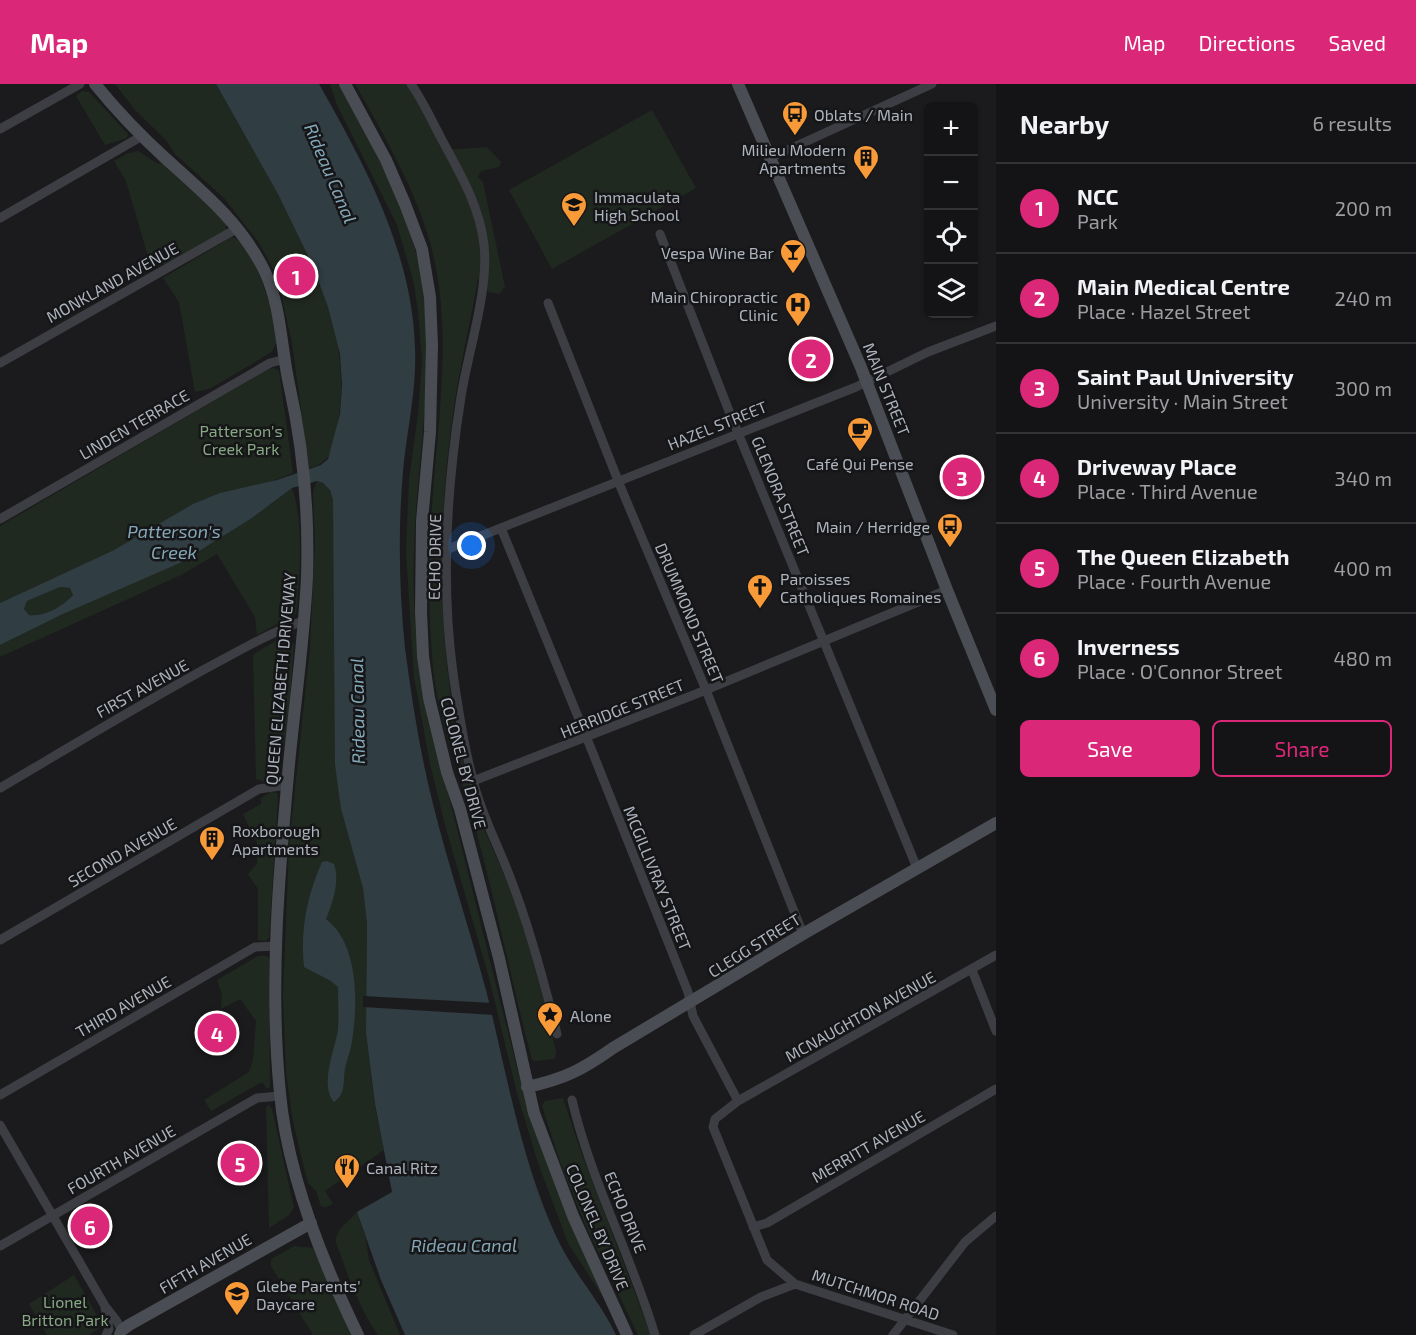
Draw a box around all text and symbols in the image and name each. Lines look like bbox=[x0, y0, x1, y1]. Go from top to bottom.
text: Map bbox=[30, 25, 88, 59]
text: Map bbox=[1123, 30, 1166, 55]
text: Directions bbox=[1199, 30, 1295, 55]
text: Saved bbox=[1328, 30, 1386, 55]
bus stop icon: Oblats / Main bbox=[780, 99, 810, 137]
map controls bbox=[924, 102, 978, 318]
button: + bbox=[924, 102, 978, 156]
place label: Oblats / Main bbox=[814, 105, 913, 124]
text: Nearby bbox=[1020, 108, 1109, 139]
text: 6 results bbox=[1312, 111, 1392, 135]
water label: Rideau Canal bbox=[300, 120, 362, 226]
place label: Milieu Modern Apartments bbox=[741, 140, 846, 177]
building icon: Milieu Modern Apartments bbox=[851, 143, 881, 181]
button: − bbox=[924, 156, 978, 210]
text: NCC bbox=[1077, 183, 1119, 209]
place label: Immaculata High School bbox=[594, 187, 680, 224]
school or university icon: Immaculata High School bbox=[559, 190, 589, 228]
text: 1 bbox=[1035, 196, 1044, 220]
text: 200 m bbox=[1335, 196, 1392, 220]
text: Park bbox=[1077, 209, 1118, 233]
button: locate bbox=[924, 210, 978, 264]
bar icon: Vespa Wine Bar bbox=[778, 237, 808, 275]
street label: MONKLAND AVENUE bbox=[43, 238, 181, 326]
place label: Vespa Wine Bar bbox=[661, 243, 775, 262]
pin: 1 bbox=[276, 254, 316, 298]
button: layers bbox=[924, 264, 978, 318]
text: Main Medical Centre bbox=[1077, 273, 1290, 299]
text: 2 bbox=[1034, 286, 1045, 310]
text: 240 m bbox=[1334, 286, 1392, 310]
place label: Main Chiropractic Clinic bbox=[650, 287, 778, 324]
hospital icon: Main Chiropractic Clinic bbox=[783, 290, 813, 328]
text: Place · Hazel Street bbox=[1077, 299, 1250, 323]
pin: 2 bbox=[792, 336, 830, 382]
street label: MAIN STREET bbox=[860, 340, 914, 438]
text: Saint Paul University bbox=[1077, 363, 1294, 389]
text: 3 bbox=[1034, 376, 1045, 400]
text: 300 m bbox=[1335, 376, 1392, 400]
street label: LINDEN TERRACE bbox=[76, 385, 192, 463]
text: University · Main Street bbox=[1077, 389, 1288, 413]
street label: HAZEL STREET bbox=[665, 396, 769, 454]
cafe icon: Café Qui Pense bbox=[845, 415, 875, 453]
park label: Patterson's Creek Park bbox=[199, 421, 283, 458]
street label: GLENORA STREET bbox=[748, 433, 814, 559]
text: Driveway Place bbox=[1077, 453, 1237, 479]
place label: Café Qui Pense bbox=[806, 454, 914, 474]
pin: 3 bbox=[942, 454, 982, 500]
text: 4 bbox=[1033, 466, 1046, 490]
text: 340 m bbox=[1335, 466, 1392, 490]
text: Place · Third Avenue bbox=[1077, 479, 1258, 503]
bus stop icon: Main / Herridge bbox=[935, 511, 965, 549]
street label: ECHO DRIVE bbox=[424, 514, 444, 600]
place label: Main / Herridge bbox=[816, 517, 930, 536]
water label: Patterson's Creek bbox=[127, 520, 221, 563]
your location bbox=[457, 531, 486, 560]
street label: DRUMMOND STREET bbox=[652, 540, 728, 686]
text: The Queen Elizabeth bbox=[1077, 543, 1289, 569]
text: 5 bbox=[1034, 556, 1045, 580]
text: 400 m bbox=[1334, 556, 1392, 580]
place label: Paroisses Catholiques Romaines bbox=[780, 569, 941, 606]
text: Place · Fourth Avenue bbox=[1077, 569, 1271, 593]
street label: QUEEN ELIZABETH DRIVEWAY bbox=[261, 572, 300, 786]
church icon: Paroisses Catholiques Romaines bbox=[745, 572, 775, 610]
text: Inverness bbox=[1077, 633, 1180, 659]
text: 6 bbox=[1034, 646, 1045, 670]
text: 480 m bbox=[1334, 646, 1392, 670]
street label: FIRST AVENUE bbox=[92, 655, 192, 721]
water label: Rideau Canal bbox=[345, 658, 369, 764]
text: Place · O'Connor Street bbox=[1077, 659, 1282, 683]
street label: HERRIDGE STREET bbox=[557, 674, 687, 742]
street label: COLONEL BY DRIVE bbox=[437, 695, 491, 831]
button: Save bbox=[1020, 720, 1200, 777]
button: Share bbox=[1212, 720, 1392, 777]
street label: MCGILLIVRAY STREET bbox=[620, 803, 696, 953]
street label: SECOND AVENUE bbox=[65, 813, 179, 891]
place label: Roxborough Apartments bbox=[232, 821, 320, 858]
building icon: Roxborough Apartments bbox=[197, 824, 227, 862]
street label: CLEGG STREET bbox=[704, 909, 804, 981]
street label: MCNAUGHTON AVENUE bbox=[782, 967, 939, 1065]
street label: THIRD AVENUE bbox=[72, 971, 174, 1041]
place icon: Alone bbox=[535, 1000, 565, 1038]
place label: Alone bbox=[570, 1006, 612, 1025]
pin: 4 bbox=[198, 1010, 236, 1056]
street label: MERRITT AVENUE bbox=[808, 1106, 928, 1186]
street label: FOURTH AVENUE bbox=[64, 1120, 178, 1198]
pin: 5 bbox=[220, 1140, 260, 1186]
restaurant icon: Canal Ritz bbox=[332, 1152, 362, 1190]
place label: Canal Ritz bbox=[366, 1158, 438, 1177]
street label: COLONEL BY DRIVE bbox=[563, 1161, 633, 1293]
street label: ECHO DRIVE bbox=[601, 1168, 651, 1256]
pin: 6 bbox=[70, 1204, 110, 1248]
street label: FIFTH AVENUE bbox=[155, 1229, 255, 1297]
water label: Rideau Canal bbox=[411, 1234, 517, 1256]
street label: MUTCHMOR ROAD bbox=[810, 1264, 942, 1324]
place label: Glebe Parents' Daycare bbox=[256, 1276, 361, 1313]
school or university icon: Glebe Parents' Daycare bbox=[222, 1279, 252, 1317]
park label: Lionel Britton Park bbox=[21, 1292, 109, 1329]

